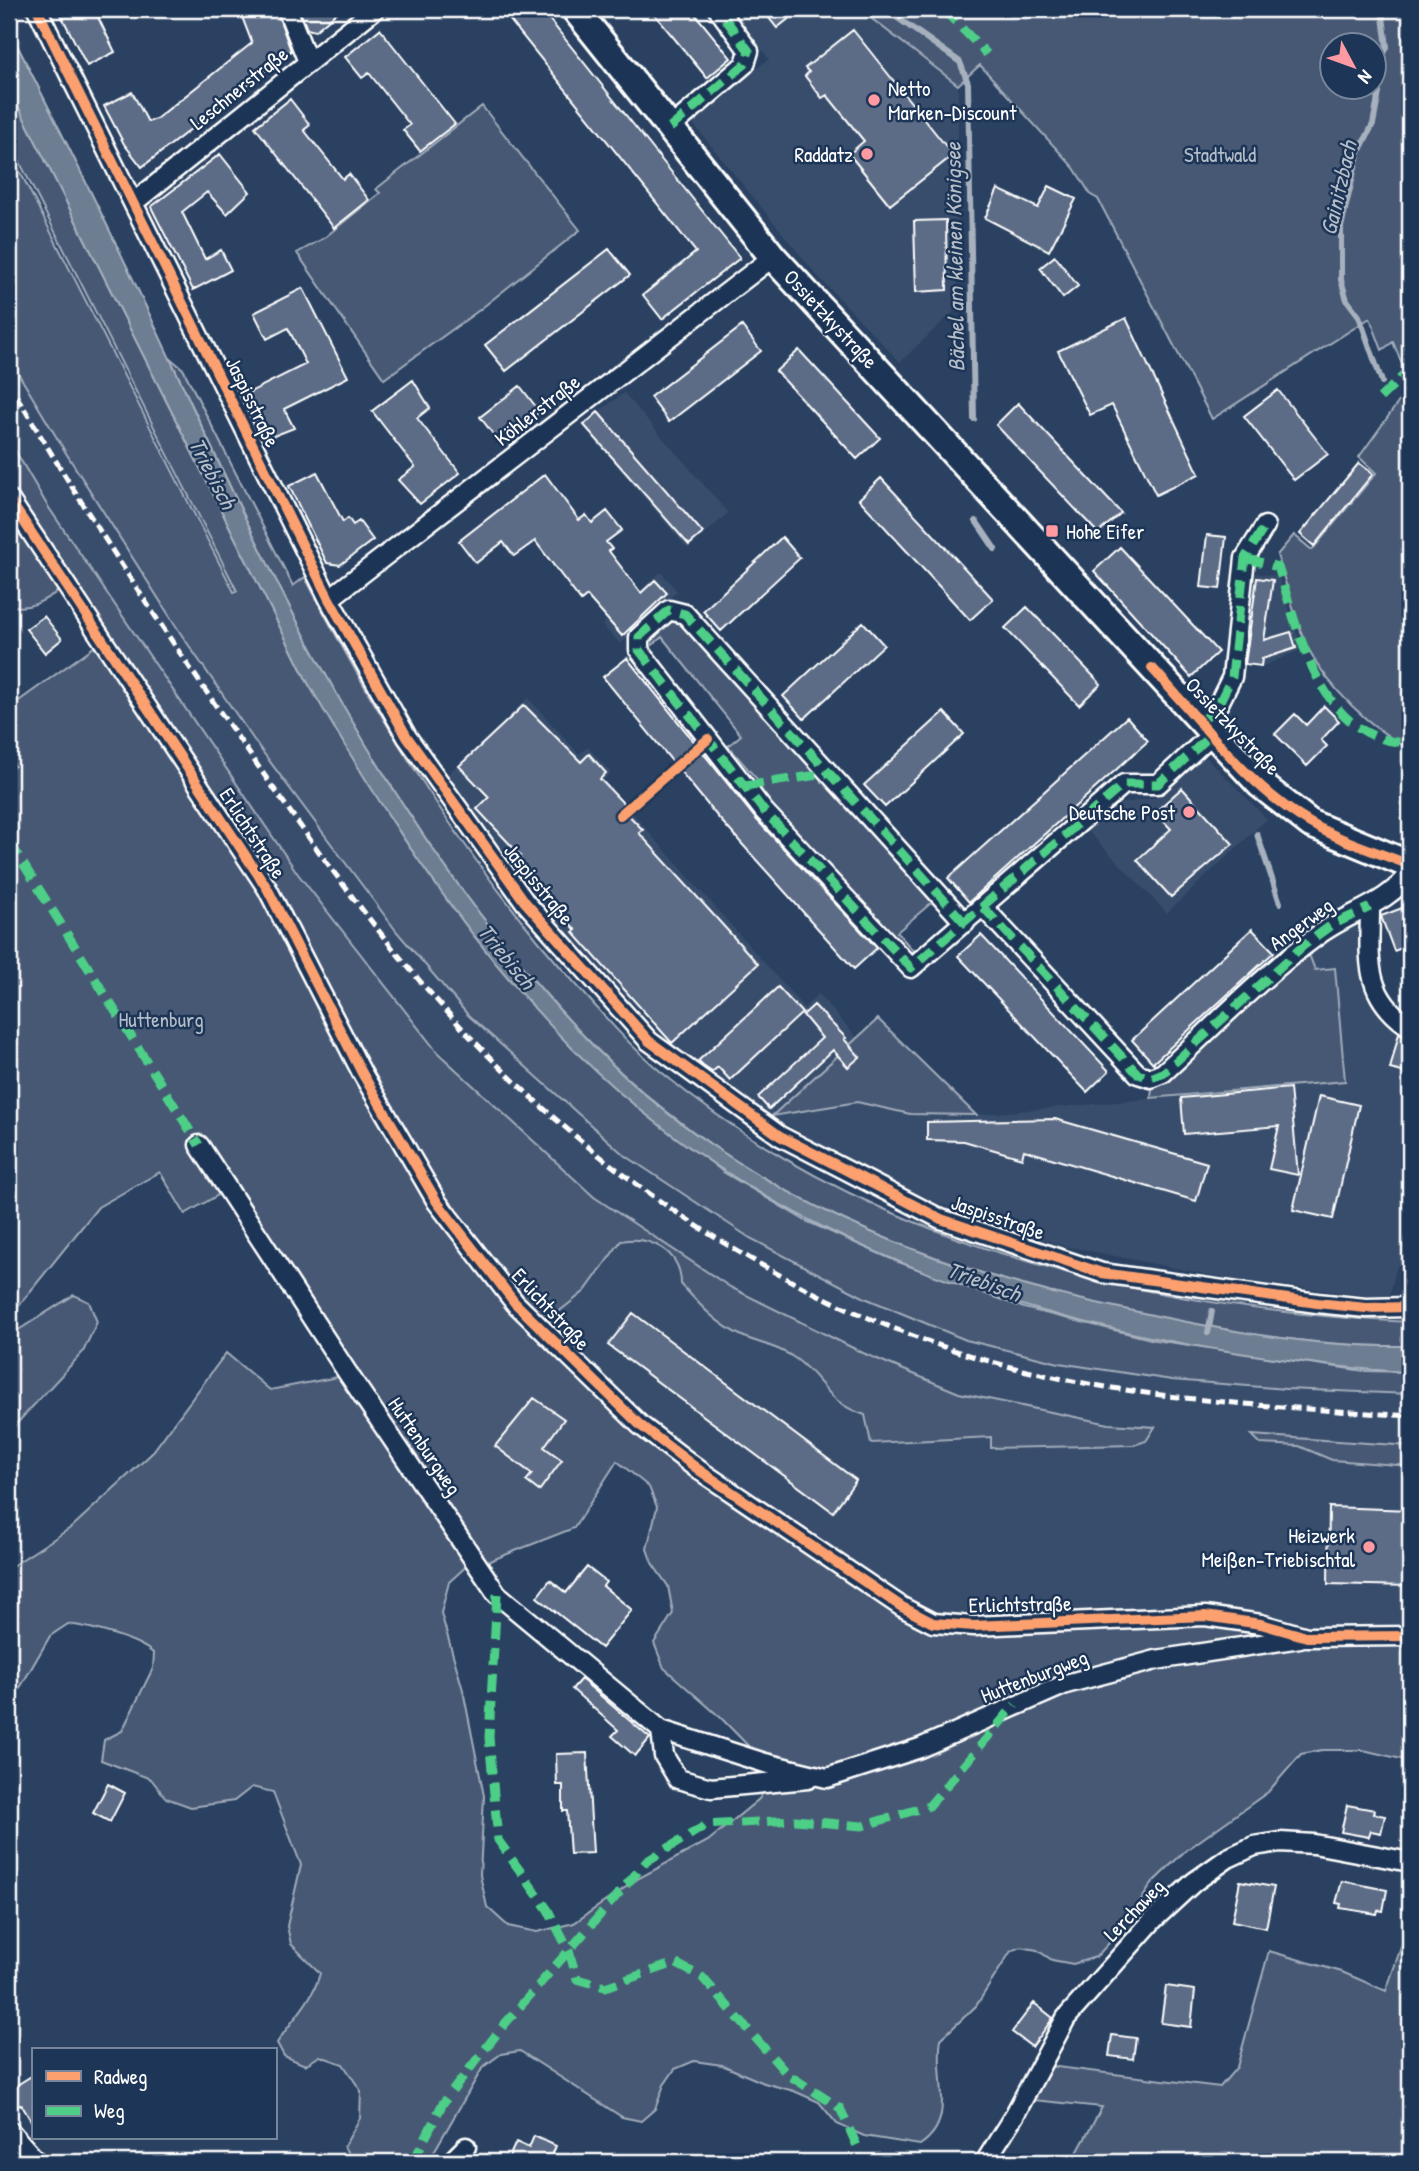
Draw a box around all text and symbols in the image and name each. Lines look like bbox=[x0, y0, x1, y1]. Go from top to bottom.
north arrow bbox=[1318, 32, 1388, 102]
street label: Leschnerstraße bbox=[184, 40, 294, 136]
text: N bbox=[1353, 65, 1379, 89]
place label: Netto Marken-Discount bbox=[888, 74, 1017, 127]
marker: Netto Marken-Discount bbox=[866, 92, 882, 108]
water label: Gainitzbach bbox=[1312, 137, 1364, 238]
place label: Raddatz bbox=[794, 140, 853, 169]
park label: Stadtwald bbox=[1184, 140, 1256, 169]
water label: Bächel am kleinen Königsee bbox=[936, 141, 972, 372]
marker: Raddatz bbox=[859, 146, 875, 162]
street label: Ossietzkystraße bbox=[777, 263, 885, 375]
street label: Jaspisstraße bbox=[219, 352, 287, 452]
street label: Köhlerstraße bbox=[488, 367, 586, 453]
water label: Triebisch bbox=[182, 432, 245, 515]
place label: Hohe Eifer bbox=[1066, 517, 1144, 546]
marker: Hohe Eifer bbox=[1044, 523, 1060, 539]
street label: Ossietzkystraße bbox=[1179, 671, 1287, 781]
street label: Erlichtstraße bbox=[213, 782, 293, 884]
place label: Deutsche Post bbox=[1069, 798, 1176, 827]
marker: Deutsche Post bbox=[1181, 804, 1197, 820]
street label: Jaspisstraße bbox=[497, 837, 581, 931]
street label: Angerweg bbox=[1263, 891, 1339, 957]
water label: Triebisch bbox=[471, 917, 544, 996]
park label: Huttenburg bbox=[118, 1005, 204, 1034]
street label: Jaspisstraße bbox=[947, 1188, 1049, 1246]
water label: Triebisch bbox=[943, 1253, 1026, 1309]
street label: Erlichtstraße bbox=[505, 1261, 597, 1357]
street label: Huttenburgweg bbox=[382, 1391, 468, 1501]
place label: Heizwerk Meißen-Triebischtal bbox=[1202, 1521, 1355, 1574]
marker: Heizwerk Meißen-Triebischtal bbox=[1361, 1539, 1377, 1555]
street label: Erlichtstraße bbox=[968, 1589, 1072, 1619]
street label: Huttenburgweg bbox=[976, 1642, 1092, 1710]
street label: Lerchaweg bbox=[1097, 1872, 1171, 1948]
legend bbox=[32, 2048, 276, 2140]
text: Radweg bbox=[94, 2062, 147, 2091]
text: Weg bbox=[94, 2096, 125, 2125]

